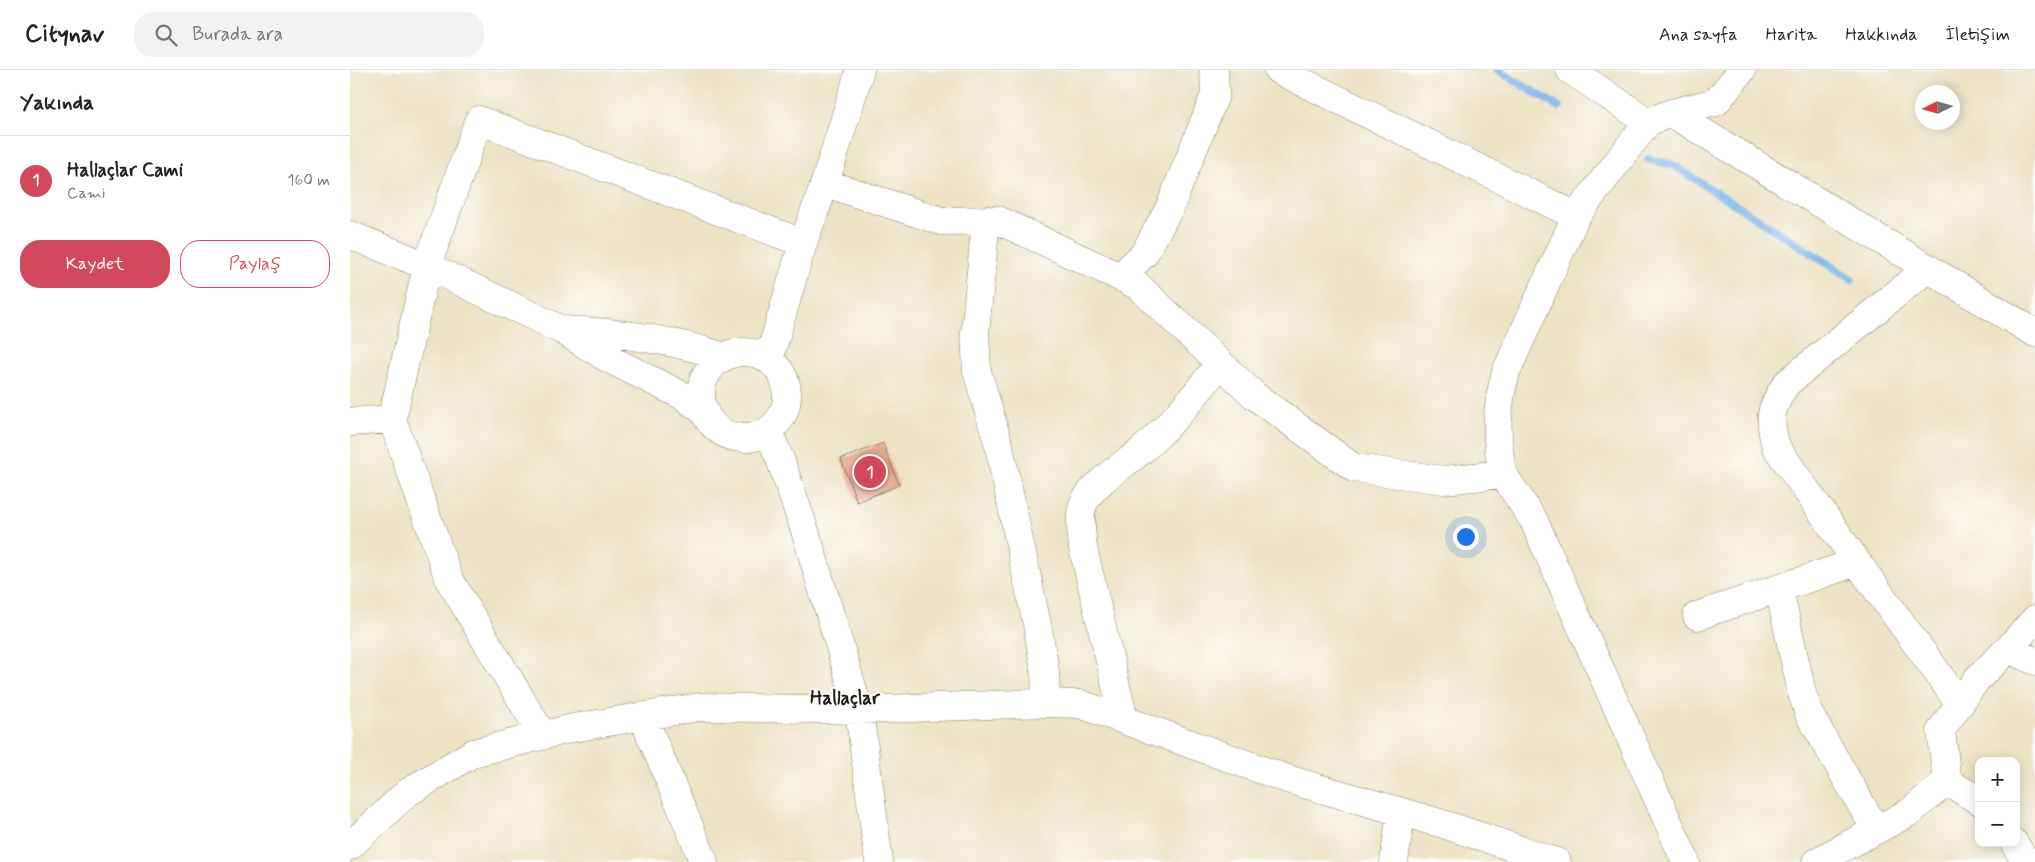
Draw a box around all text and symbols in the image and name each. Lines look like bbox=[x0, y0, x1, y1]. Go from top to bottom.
search box bbox=[134, 12, 484, 57]
text: Citynav bbox=[25, 19, 104, 50]
icon: search bbox=[152, 21, 180, 49]
text: Burada ara bbox=[192, 22, 283, 47]
text: Ana sayfa bbox=[1659, 23, 1738, 47]
text: Harita bbox=[1766, 23, 1817, 47]
text: Hakkında bbox=[1845, 23, 1918, 47]
text: İletişim bbox=[1946, 23, 2010, 47]
north arrow bbox=[1915, 85, 1960, 130]
text: Yakında bbox=[20, 89, 94, 117]
text: Hallaçlar Cami bbox=[67, 158, 183, 183]
text: 1 bbox=[32, 170, 40, 191]
text: 160 m bbox=[287, 170, 330, 191]
text: Cami bbox=[67, 183, 106, 204]
button: Kaydet bbox=[20, 240, 170, 288]
button: Paylaş bbox=[180, 240, 330, 288]
pin: 1 bbox=[854, 453, 886, 491]
your location bbox=[1453, 524, 1479, 550]
district label: Hallaçlar bbox=[810, 686, 881, 711]
map controls bbox=[1975, 757, 2020, 847]
button: + bbox=[1975, 757, 2020, 802]
button: − bbox=[1975, 802, 2020, 847]

